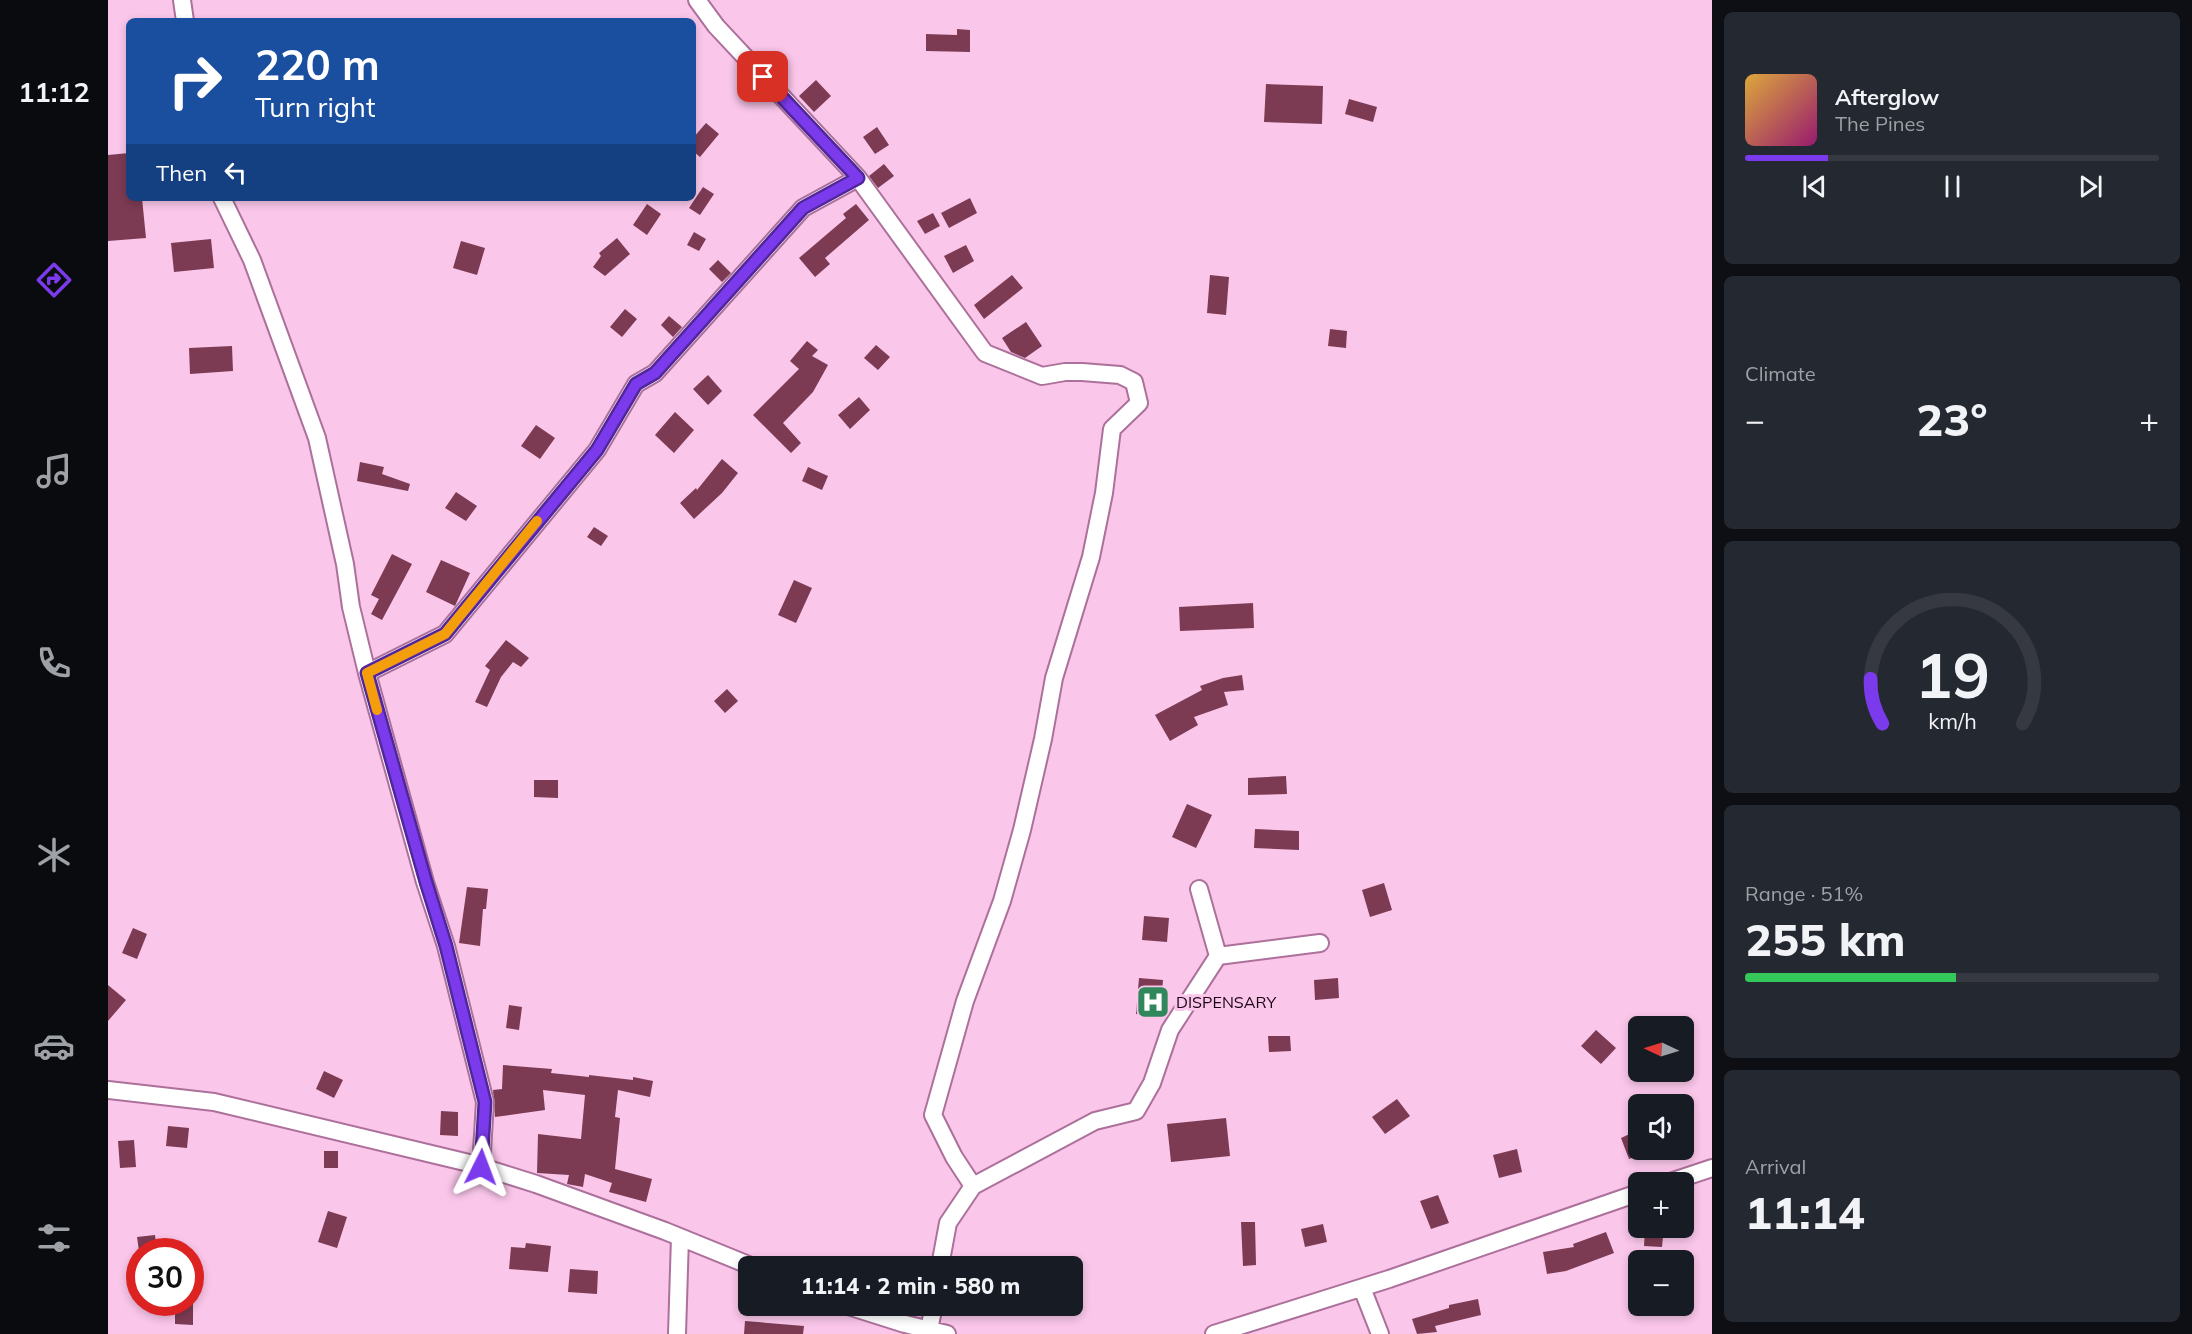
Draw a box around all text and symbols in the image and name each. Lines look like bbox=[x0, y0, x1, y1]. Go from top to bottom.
text: 220 m bbox=[255, 38, 380, 91]
icon: right bbox=[156, 42, 234, 120]
pin bbox=[737, 51, 788, 102]
icon: arrive bbox=[746, 60, 779, 93]
text: 11:12 bbox=[18, 75, 90, 109]
text: Afterglow bbox=[1835, 83, 1939, 111]
text: Turn right bbox=[255, 90, 375, 124]
text: The Pines bbox=[1835, 111, 1925, 136]
icon: left bbox=[219, 156, 252, 189]
text: Then bbox=[156, 159, 207, 187]
icon: previous bbox=[1798, 170, 1831, 203]
icon: pause bbox=[1936, 170, 1969, 203]
icon: next bbox=[2074, 170, 2107, 203]
icon: directions bbox=[33, 259, 75, 301]
text: Climate bbox=[1745, 361, 1816, 386]
text: 23° bbox=[1916, 391, 1988, 447]
text: − bbox=[1745, 399, 1765, 440]
text: + bbox=[2139, 399, 2159, 440]
icon: music bbox=[33, 450, 75, 492]
text: 19 bbox=[1915, 635, 1989, 714]
icon: phone bbox=[33, 642, 75, 684]
text: km/h bbox=[1928, 707, 1976, 734]
icon: climate bbox=[33, 834, 75, 876]
text: Range · 51% bbox=[1745, 881, 1863, 906]
text: 255 km bbox=[1745, 911, 1906, 967]
hospital icon: DISPENSARY bbox=[1135, 984, 1171, 1020]
place label: DISPENSARY bbox=[1176, 992, 1277, 1012]
north arrow bbox=[1628, 1016, 1694, 1082]
map controls bbox=[1628, 1016, 1694, 1316]
icon: car bbox=[33, 1025, 75, 1067]
button: sound bbox=[1628, 1094, 1694, 1160]
position arrow bbox=[449, 1135, 513, 1199]
text: Arrival bbox=[1745, 1154, 1806, 1179]
button: + bbox=[1628, 1172, 1694, 1238]
text: 11:14 bbox=[1745, 1184, 1865, 1240]
icon: filters bbox=[33, 1217, 75, 1259]
speed limit sign: 30 bbox=[126, 1238, 204, 1316]
button: − bbox=[1628, 1250, 1694, 1316]
text: 11:14 · 2 min · 580 m bbox=[801, 1272, 1020, 1300]

